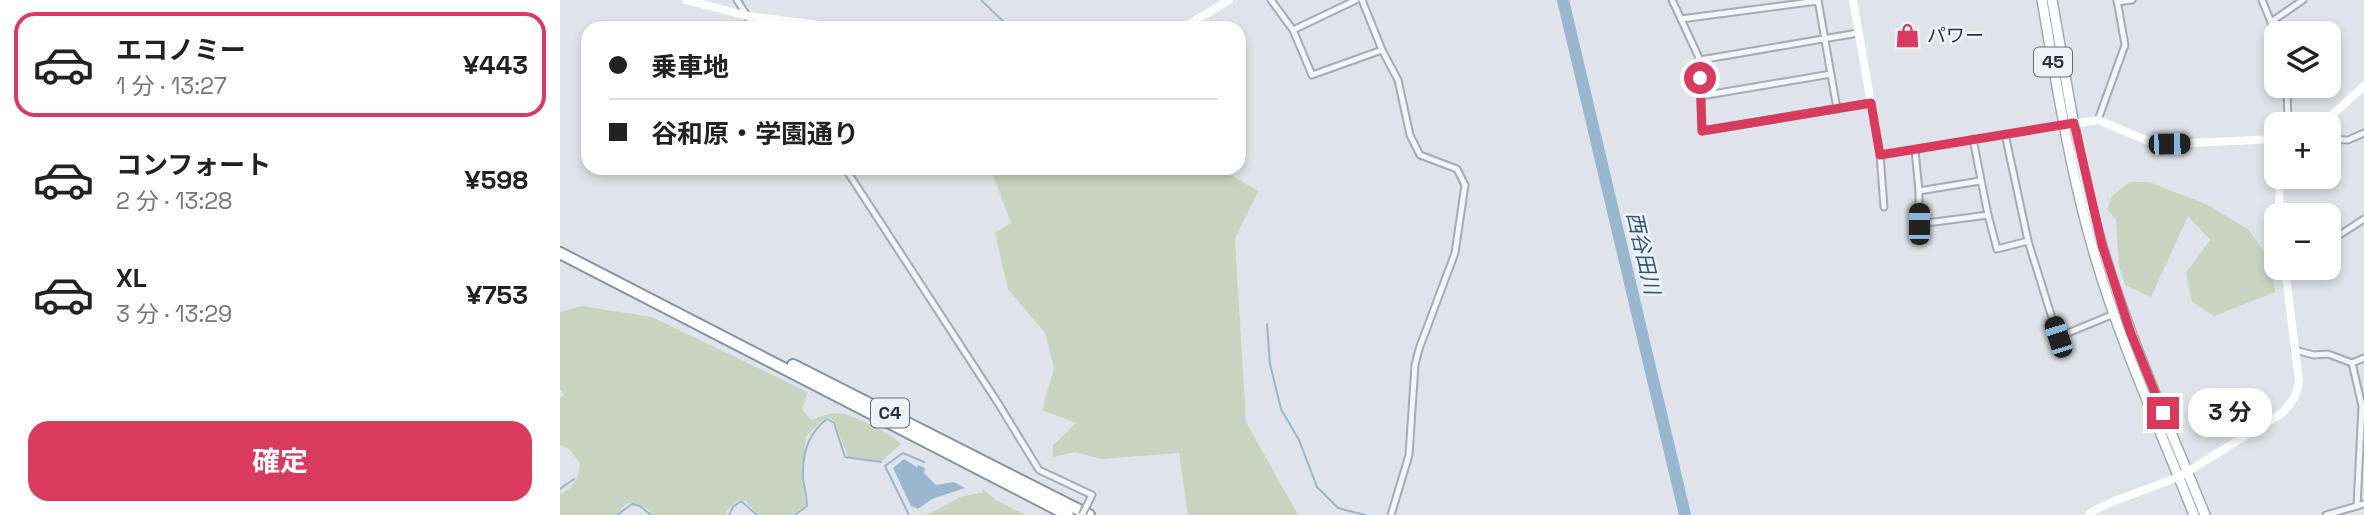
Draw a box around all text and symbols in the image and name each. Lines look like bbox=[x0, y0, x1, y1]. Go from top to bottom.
shop icon: パワー bbox=[1893, 21, 1921, 49]
map controls bbox=[2264, 21, 2341, 280]
button: layers bbox=[2264, 21, 2341, 98]
place label: パワー bbox=[1927, 23, 1984, 48]
icon: car bbox=[32, 33, 95, 96]
text: エコノミー bbox=[116, 33, 246, 67]
text: ¥443 bbox=[463, 48, 528, 82]
road number: 45 bbox=[2034, 48, 2072, 76]
text: 乗車地 bbox=[651, 50, 729, 84]
route start bbox=[1684, 62, 1716, 94]
text: 1 分 · 13:27 bbox=[116, 71, 227, 101]
button: + bbox=[2264, 112, 2341, 189]
text: 谷和原・学園通り bbox=[651, 117, 859, 151]
car bbox=[2148, 133, 2191, 155]
icon: car bbox=[32, 148, 95, 211]
text: コンフォート bbox=[116, 148, 271, 182]
text: ¥598 bbox=[465, 163, 528, 197]
text: 2 分 · 13:28 bbox=[116, 186, 232, 216]
car bbox=[1909, 203, 1930, 245]
button: − bbox=[2264, 203, 2341, 280]
water label: 西谷田川 bbox=[1621, 209, 1667, 299]
text: XL bbox=[116, 261, 147, 295]
icon: car bbox=[32, 263, 95, 326]
text: ¥753 bbox=[466, 278, 528, 312]
text: 3 分 · 13:29 bbox=[116, 299, 232, 329]
car bbox=[2042, 314, 2075, 360]
callout: 3 分 bbox=[2188, 388, 2272, 438]
route end bbox=[2147, 397, 2179, 429]
text: 3 分 bbox=[2209, 397, 2251, 427]
road number: C4 bbox=[871, 398, 909, 428]
button: 確定 bbox=[28, 421, 532, 501]

